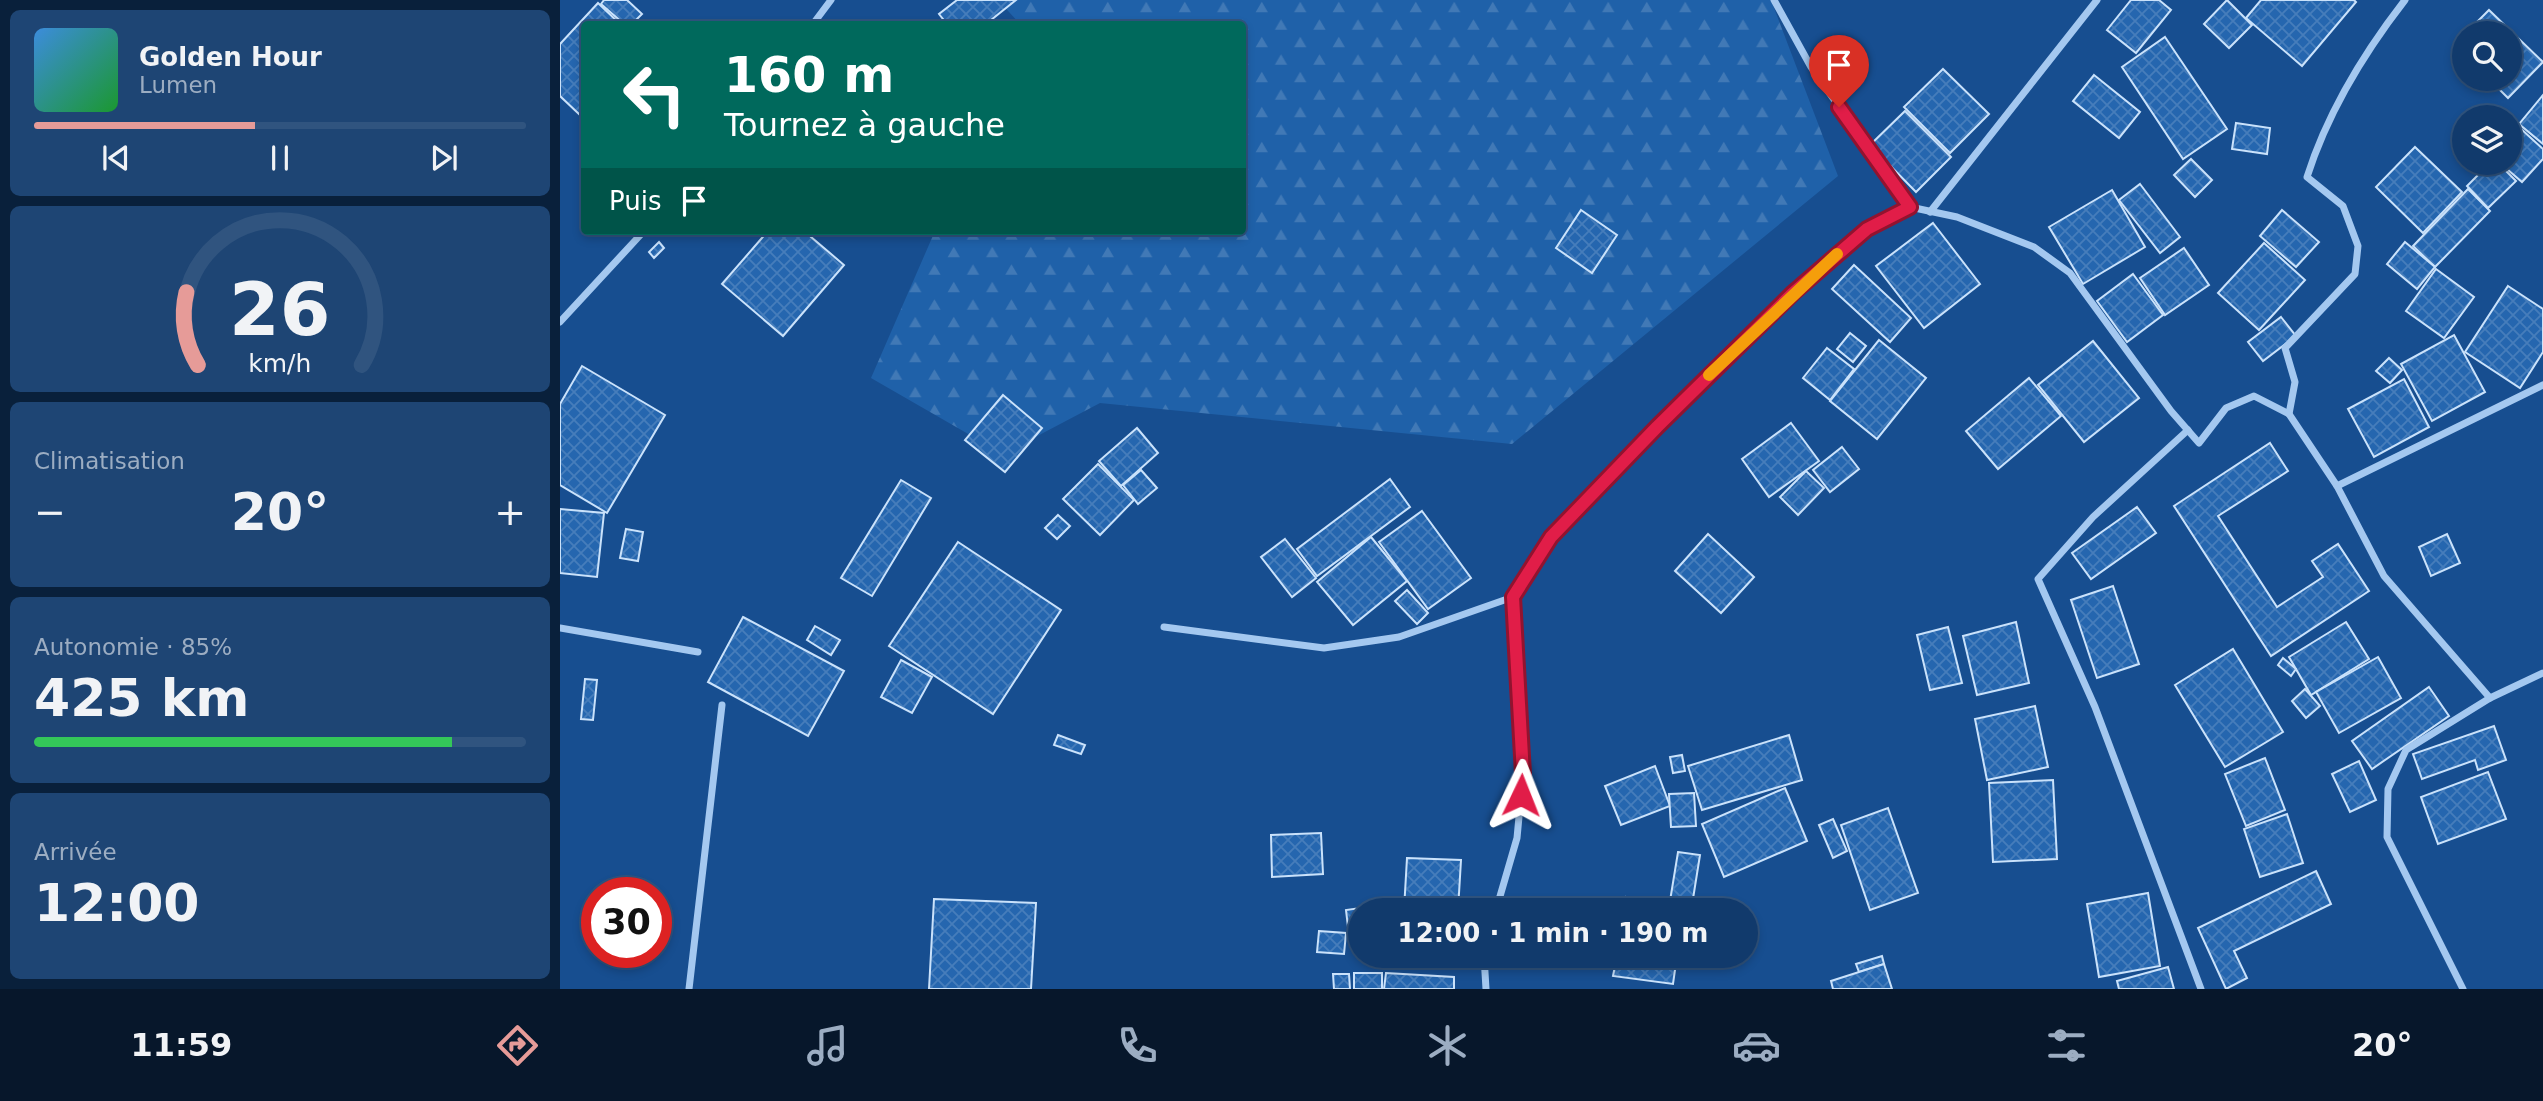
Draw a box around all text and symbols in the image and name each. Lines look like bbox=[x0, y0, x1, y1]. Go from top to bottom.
map controls bbox=[2452, 21, 2522, 175]
button: search bbox=[2452, 21, 2522, 91]
pin bbox=[1809, 35, 1869, 107]
text: Golden Hour bbox=[139, 42, 322, 72]
icon: arrive bbox=[1820, 46, 1858, 84]
text: 160 m bbox=[724, 47, 894, 104]
icon: left bbox=[609, 49, 700, 140]
text: Lumen bbox=[139, 72, 217, 98]
button: layers bbox=[2452, 105, 2522, 175]
text: Tournez à gauche bbox=[724, 106, 1005, 144]
icon: previous bbox=[97, 139, 135, 177]
icon: pause bbox=[261, 139, 299, 177]
icon: next bbox=[425, 139, 463, 177]
icon: arrive bbox=[675, 182, 713, 220]
text: Puis bbox=[609, 186, 661, 216]
text: 26 bbox=[229, 267, 331, 352]
text: km/h bbox=[248, 348, 312, 377]
text: Climatisation bbox=[34, 448, 185, 474]
text: 20° bbox=[231, 482, 329, 542]
text: − bbox=[34, 490, 66, 534]
text: + bbox=[494, 490, 526, 534]
text: Autonomie · 85% bbox=[34, 634, 232, 660]
text: 425 km bbox=[34, 668, 249, 728]
position arrow bbox=[1484, 758, 1558, 832]
text: Arrivée bbox=[34, 839, 117, 865]
text: 12:00 bbox=[34, 873, 200, 933]
speed limit sign: 30 bbox=[581, 877, 672, 968]
text: 12:00 · 1 min · 190 m bbox=[1398, 918, 1708, 948]
icon: directions bbox=[493, 1021, 542, 1070]
icon: music bbox=[803, 1021, 852, 1070]
icon: phone bbox=[1113, 1021, 1162, 1070]
icon: climate bbox=[1423, 1021, 1472, 1070]
icon: car bbox=[1732, 1021, 1781, 1070]
icon: filters bbox=[2042, 1021, 2091, 1070]
text: 11:59 bbox=[130, 1026, 232, 1064]
text: 20° bbox=[2352, 1026, 2412, 1064]

